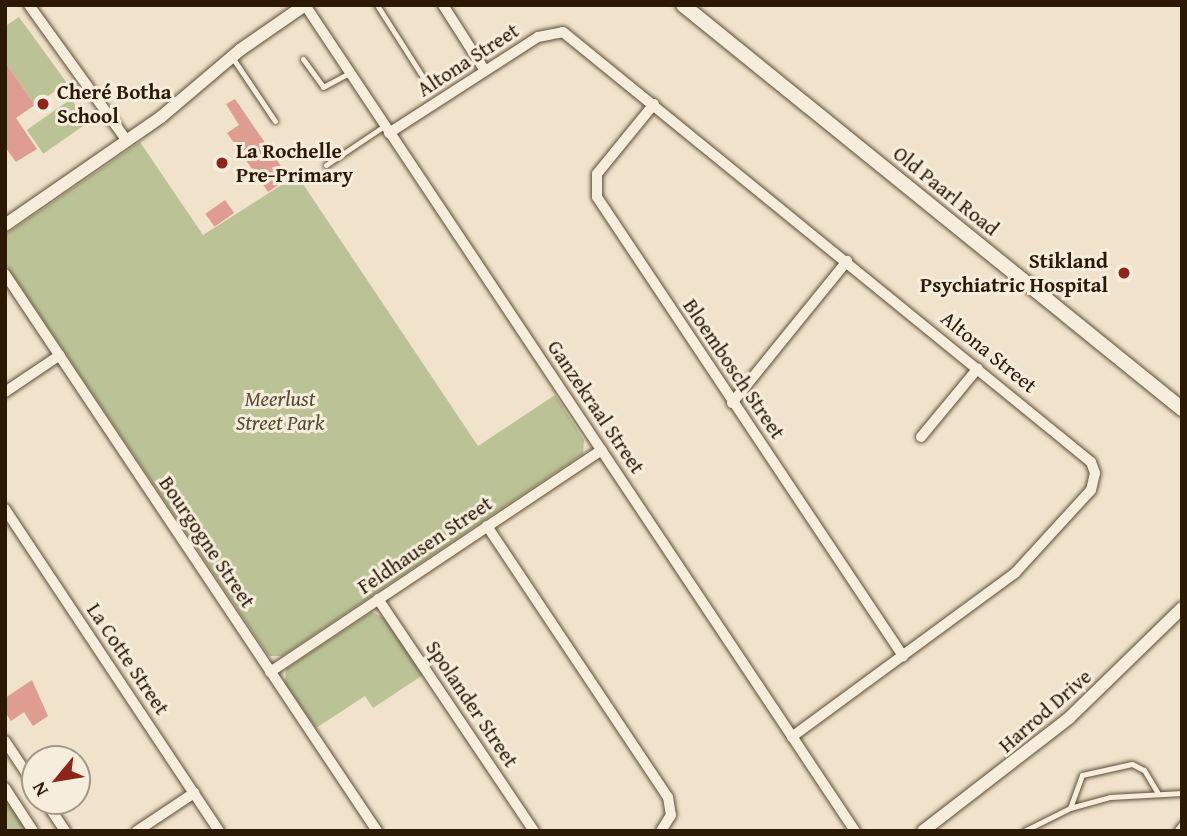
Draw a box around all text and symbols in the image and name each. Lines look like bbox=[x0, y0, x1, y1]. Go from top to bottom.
street label: Altona Street bbox=[412, 18, 524, 102]
place label: Cheré Botha School bbox=[57, 79, 171, 129]
marker: Cheré Botha School bbox=[35, 96, 51, 112]
place label: La Rochelle Pre-Primary bbox=[236, 138, 353, 188]
street label: Old Paarl Road bbox=[888, 141, 1004, 241]
marker: La Rochelle Pre-Primary bbox=[214, 155, 230, 171]
place label: Stikland Psychiatric Hospital bbox=[920, 248, 1108, 298]
marker: Stikland Psychiatric Hospital bbox=[1114, 263, 1134, 283]
street label: Bloembosch Street bbox=[678, 294, 790, 444]
street label: Altona Street bbox=[936, 306, 1042, 398]
street label: Ganzekraal Street bbox=[542, 335, 650, 479]
park label: Meerlust Street Park bbox=[236, 386, 324, 436]
street label: Bourgogne Street bbox=[154, 471, 260, 613]
street label: Feldhausen Street bbox=[353, 491, 497, 599]
street label: La Cotte Street bbox=[81, 598, 175, 720]
street label: Spolander Street bbox=[420, 636, 524, 772]
street label: Harrod Drive bbox=[994, 664, 1096, 758]
north arrow bbox=[21, 745, 91, 815]
text: N bbox=[24, 777, 55, 802]

